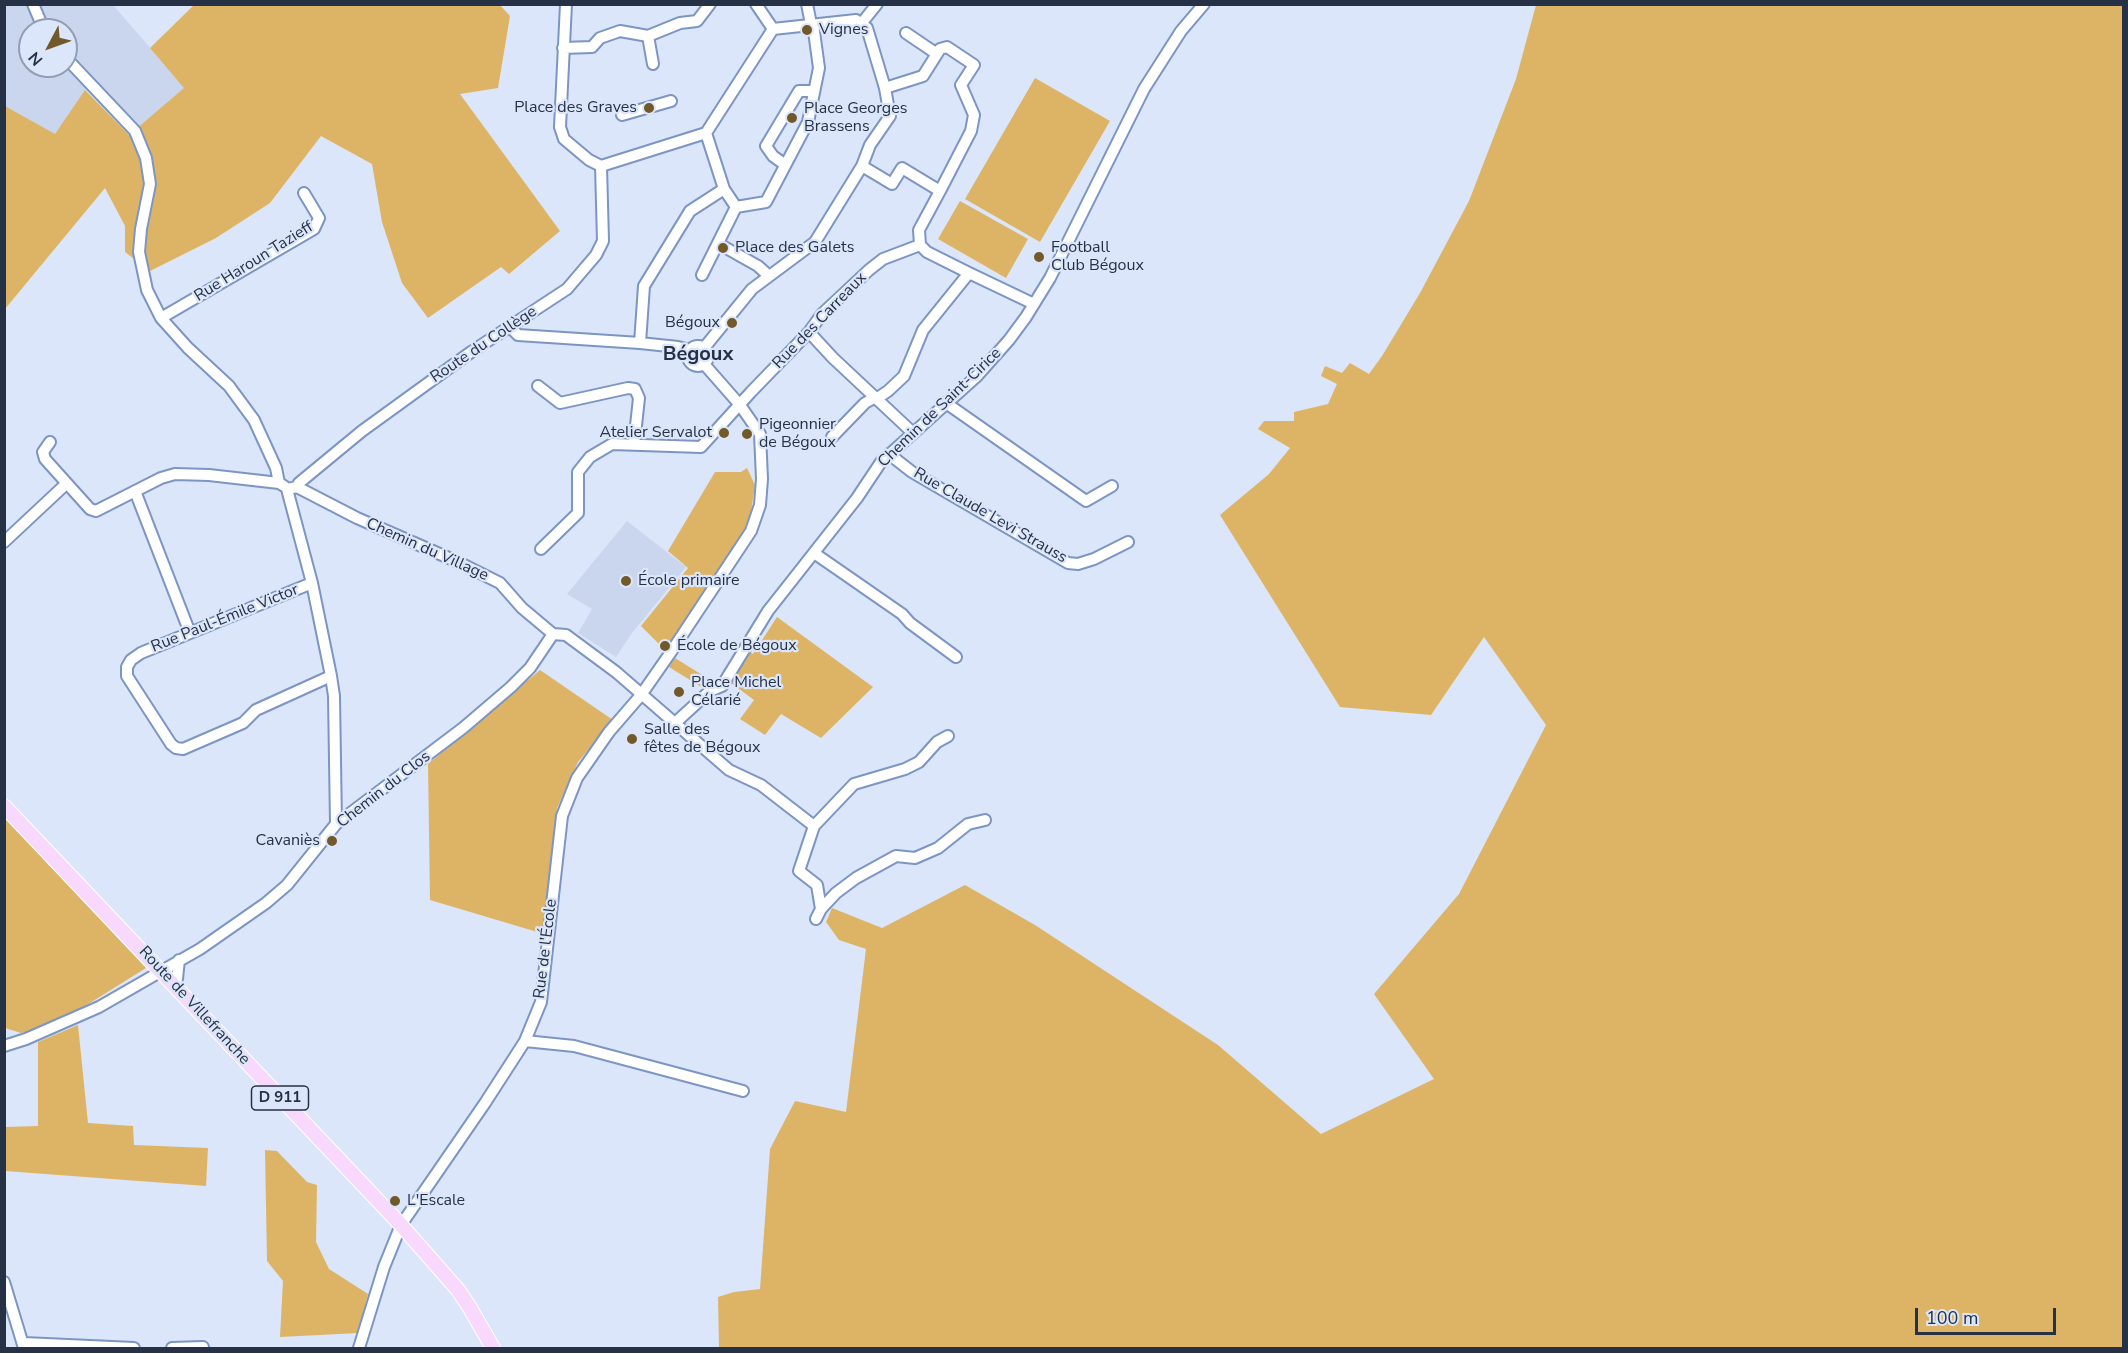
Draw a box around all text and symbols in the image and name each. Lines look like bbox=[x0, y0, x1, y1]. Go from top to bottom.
north arrow bbox=[18, 18, 78, 78]
place label: Vignes bbox=[819, 20, 868, 40]
marker: Vignes bbox=[800, 23, 814, 37]
text: N bbox=[24, 47, 48, 70]
place label: Place des Graves bbox=[514, 98, 637, 118]
place label: Place Georges Brassens bbox=[804, 99, 907, 137]
marker: Place des Graves bbox=[642, 101, 656, 115]
marker: Place Georges Brassens bbox=[785, 111, 799, 125]
street label: Rue Haroun Tazieff bbox=[191, 218, 317, 306]
place label: Place des Galets bbox=[735, 238, 854, 258]
place label: Football Club Bégoux bbox=[1051, 238, 1144, 276]
marker: Place des Galets bbox=[716, 241, 730, 255]
marker: Football Club Bégoux bbox=[1032, 250, 1046, 264]
street label: Rue des Carreaux bbox=[769, 269, 871, 373]
street label: Route du Collège bbox=[427, 302, 541, 388]
place label: Bégoux bbox=[665, 313, 720, 333]
marker: Bégoux bbox=[725, 316, 739, 330]
district label: Bégoux bbox=[663, 343, 733, 367]
street label: Chemin de Saint-Cirice bbox=[874, 344, 1006, 472]
place label: Pigeonnier de Bégoux bbox=[759, 415, 836, 453]
place label: Atelier Servalot bbox=[600, 423, 712, 443]
marker: Atelier Servalot bbox=[717, 426, 731, 440]
marker: Pigeonnier de Bégoux bbox=[740, 427, 754, 441]
street label: Rue Claude Levi Strauss bbox=[910, 464, 1070, 568]
street label: Chemin du Village bbox=[363, 514, 491, 586]
place label: École primaire bbox=[638, 571, 739, 591]
marker: École primaire bbox=[619, 574, 633, 588]
street label: Rue Paul-Émile Victor bbox=[149, 581, 301, 657]
place label: École de Bégoux bbox=[677, 636, 797, 656]
marker: École de Bégoux bbox=[658, 639, 672, 653]
place label: Place Michel Célarié bbox=[691, 673, 781, 711]
marker: Place Michel Célarié bbox=[672, 685, 686, 699]
place label: Salle des fêtes de Bégoux bbox=[644, 720, 760, 758]
marker: Salle des fêtes de Bégoux bbox=[625, 732, 639, 746]
street label: Chemin du Clos bbox=[333, 748, 435, 832]
place label: Cavaniès bbox=[256, 831, 320, 851]
marker: Cavaniès bbox=[325, 834, 339, 848]
street label: Rue de l'École bbox=[530, 898, 562, 1000]
street label: Route de Villefranche bbox=[134, 943, 254, 1069]
road number: D 911 bbox=[252, 1086, 308, 1110]
place label: L'Escale bbox=[407, 1191, 465, 1211]
marker: L'Escale bbox=[388, 1194, 402, 1208]
scale bar bbox=[1918, 1296, 2059, 1334]
text: 100 m bbox=[1926, 1306, 1978, 1330]

